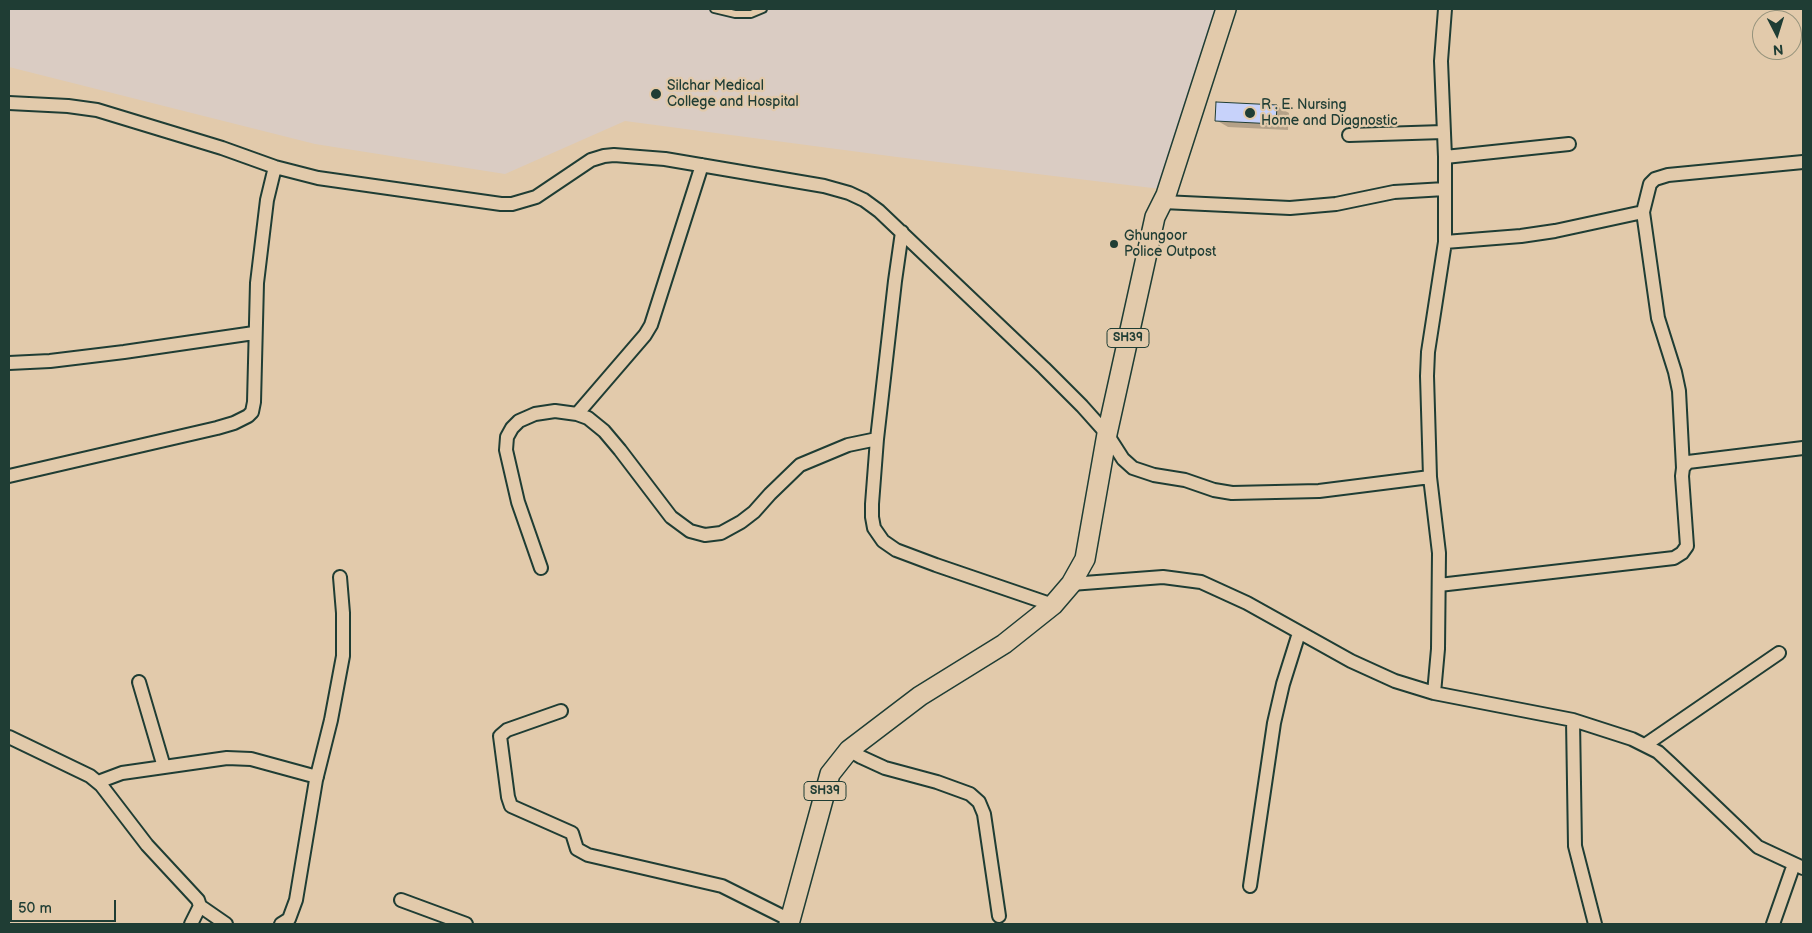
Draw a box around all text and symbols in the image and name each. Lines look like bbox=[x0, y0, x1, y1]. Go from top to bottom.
north arrow bbox=[1752, 10, 1802, 60]
text: N bbox=[1772, 41, 1784, 58]
place label: Silchar Medical College and Hospital bbox=[667, 78, 799, 110]
marker: Silchar Medical College and Hospital bbox=[649, 87, 663, 101]
place label: R . E. Nursing Home and Diagnostic bbox=[1261, 97, 1398, 130]
marker: R . E. Nursing Home and Diagnostic bbox=[1243, 106, 1257, 120]
place label: Ghungoor Police Outpost bbox=[1124, 228, 1216, 260]
marker: Ghungoor Police Outpost bbox=[1108, 238, 1120, 250]
road number: SH39 bbox=[1107, 328, 1149, 348]
road number: SH39 bbox=[804, 781, 846, 800]
scale bar bbox=[12, 890, 119, 922]
text: 50 m bbox=[18, 899, 52, 918]

